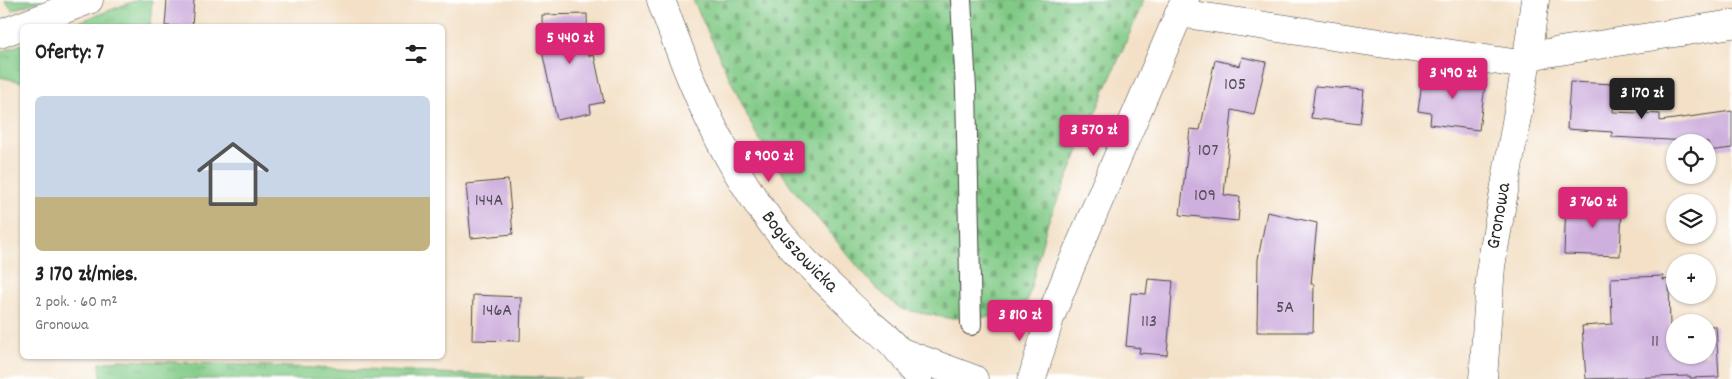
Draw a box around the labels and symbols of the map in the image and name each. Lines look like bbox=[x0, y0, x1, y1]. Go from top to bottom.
pin: 5 440 zł bbox=[518, 22, 622, 65]
pin: 3 490 zł bbox=[1401, 58, 1505, 100]
house number: 105 bbox=[1224, 73, 1246, 98]
pin: 3 170 zł bbox=[1590, 78, 1694, 120]
pin: 3 570 zł bbox=[1042, 114, 1146, 157]
house number: 107 bbox=[1198, 139, 1218, 164]
pin: 8 900 zł bbox=[717, 140, 821, 183]
street label: Gronowa bbox=[1480, 180, 1519, 251]
house number: 109 bbox=[1194, 184, 1216, 209]
pin: 3 760 zł bbox=[1541, 186, 1645, 229]
house number: 144A bbox=[475, 189, 504, 214]
street label: Boguszowicka bbox=[754, 205, 844, 300]
house number: 5A bbox=[1276, 296, 1294, 321]
house number: 146A bbox=[482, 299, 512, 324]
pin: 3 810 zł bbox=[968, 300, 1072, 342]
house number: 113 bbox=[1141, 310, 1157, 335]
house number: 11 bbox=[1651, 330, 1659, 355]

